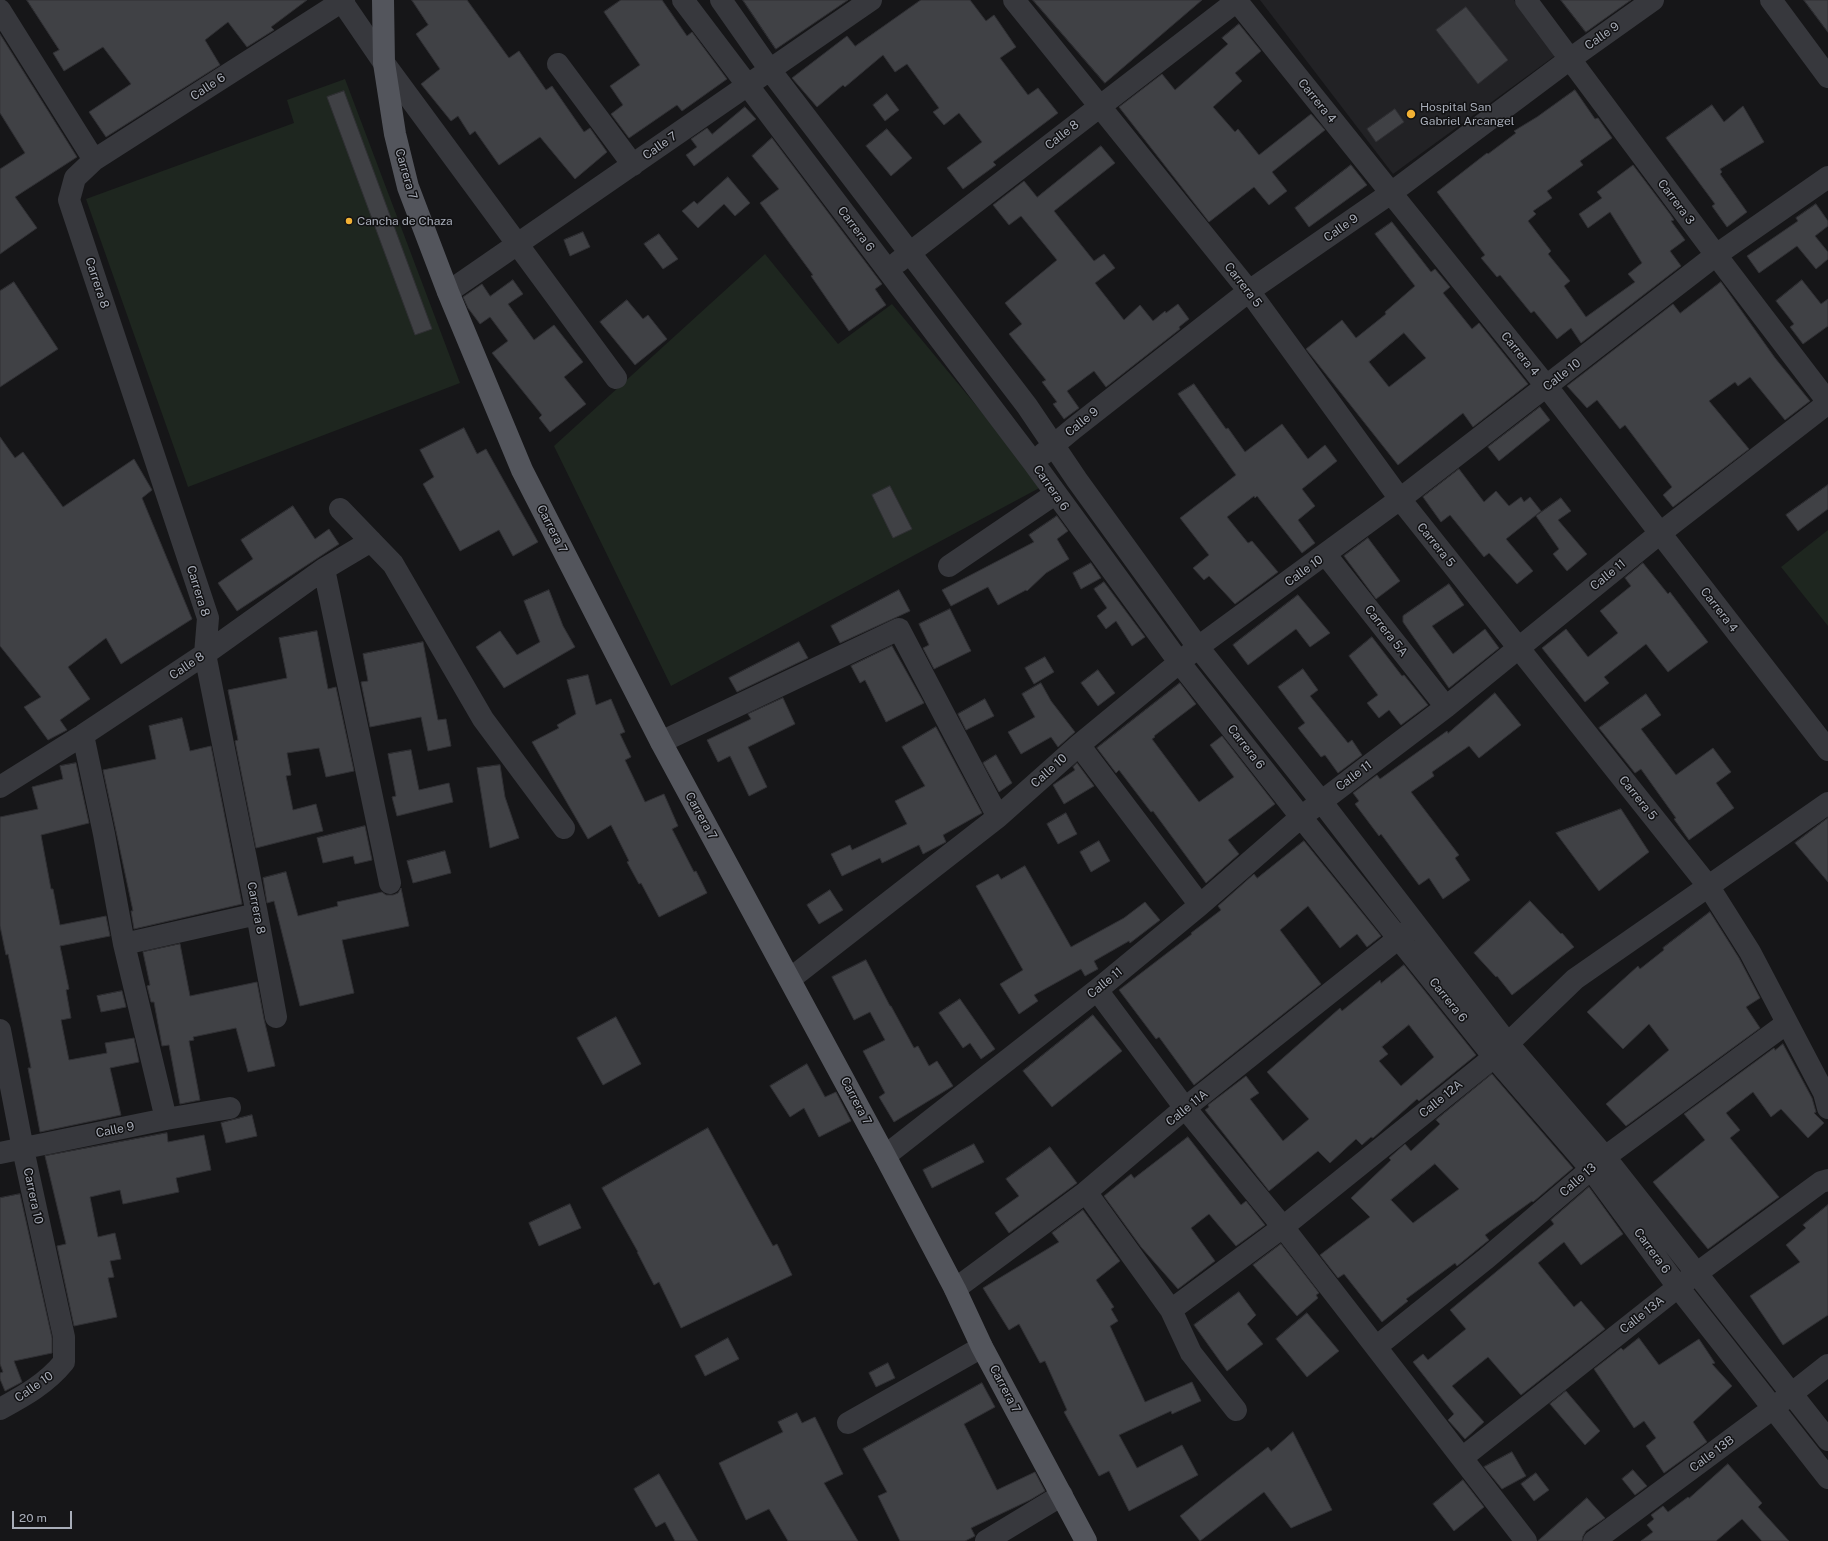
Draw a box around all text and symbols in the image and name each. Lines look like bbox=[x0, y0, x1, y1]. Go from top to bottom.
street label: Calle 9 bbox=[1582, 19, 1622, 53]
street label: Calle 6 bbox=[188, 70, 228, 104]
street label: Carrera 4 bbox=[1295, 76, 1339, 126]
place label: Hospital San Gabriel Arcangel bbox=[1420, 100, 1514, 128]
marker: Hospital San Gabriel Arcangel bbox=[1405, 108, 1417, 120]
street label: Calle 8 bbox=[1042, 117, 1082, 153]
street label: Calle 7 bbox=[640, 129, 680, 163]
street label: Carrera 7 bbox=[392, 147, 420, 201]
street label: Carrera 3 bbox=[1654, 177, 1698, 227]
street label: Carrera 6 bbox=[834, 204, 878, 254]
street label: Calle 9 bbox=[1321, 211, 1361, 245]
place label: Cancha de Chaza bbox=[357, 214, 453, 228]
marker: Cancha de Chaza bbox=[344, 216, 354, 226]
street label: Carrera 8 bbox=[82, 256, 112, 310]
street label: Carrera 5 bbox=[1221, 260, 1265, 310]
street label: Carrera 4 bbox=[1498, 329, 1542, 379]
street label: Calle 10 bbox=[1540, 356, 1584, 394]
street label: Calle 9 bbox=[1062, 404, 1102, 440]
street label: Carrera 6 bbox=[1030, 462, 1072, 514]
street label: Carrera 7 bbox=[534, 503, 570, 555]
street label: Carrera 5 bbox=[1414, 520, 1458, 570]
street label: Calle 10 bbox=[1282, 552, 1326, 590]
street label: Calle 11 bbox=[1588, 556, 1628, 594]
street label: Carrera 8 bbox=[183, 564, 213, 618]
street label: Carrera 4 bbox=[1697, 585, 1741, 635]
street label: Carrera 5A bbox=[1362, 602, 1410, 660]
street label: Calle 8 bbox=[167, 649, 207, 683]
street label: Carrera 6 bbox=[1224, 722, 1268, 772]
street label: Calle 10 bbox=[1028, 751, 1070, 791]
street label: Calle 11 bbox=[1333, 758, 1375, 794]
street label: Carrera 5 bbox=[1616, 773, 1660, 823]
street label: Carrera 7 bbox=[682, 790, 720, 842]
street label: Carrera 8 bbox=[244, 881, 268, 935]
street label: Calle 11 bbox=[1085, 964, 1125, 1002]
street label: Carrera 6 bbox=[1426, 975, 1470, 1025]
street label: Carrera 7 bbox=[837, 1075, 875, 1127]
street label: Calle 12A bbox=[1416, 1077, 1466, 1121]
street label: Calle 11A bbox=[1163, 1087, 1211, 1129]
street label: Calle 9 bbox=[95, 1119, 135, 1141]
street label: Calle 13 bbox=[1557, 1160, 1599, 1200]
street label: Carrera 10 bbox=[20, 1167, 46, 1225]
street label: Carrera 6 bbox=[1631, 1226, 1673, 1276]
street label: Calle 13A bbox=[1617, 1293, 1667, 1337]
street label: Carrera 7 bbox=[986, 1363, 1024, 1415]
street label: Calle 10 bbox=[12, 1369, 56, 1405]
street label: Calle 13B bbox=[1687, 1433, 1737, 1475]
scale bar bbox=[14, 1503, 74, 1529]
text: 20 m bbox=[19, 1511, 47, 1525]

